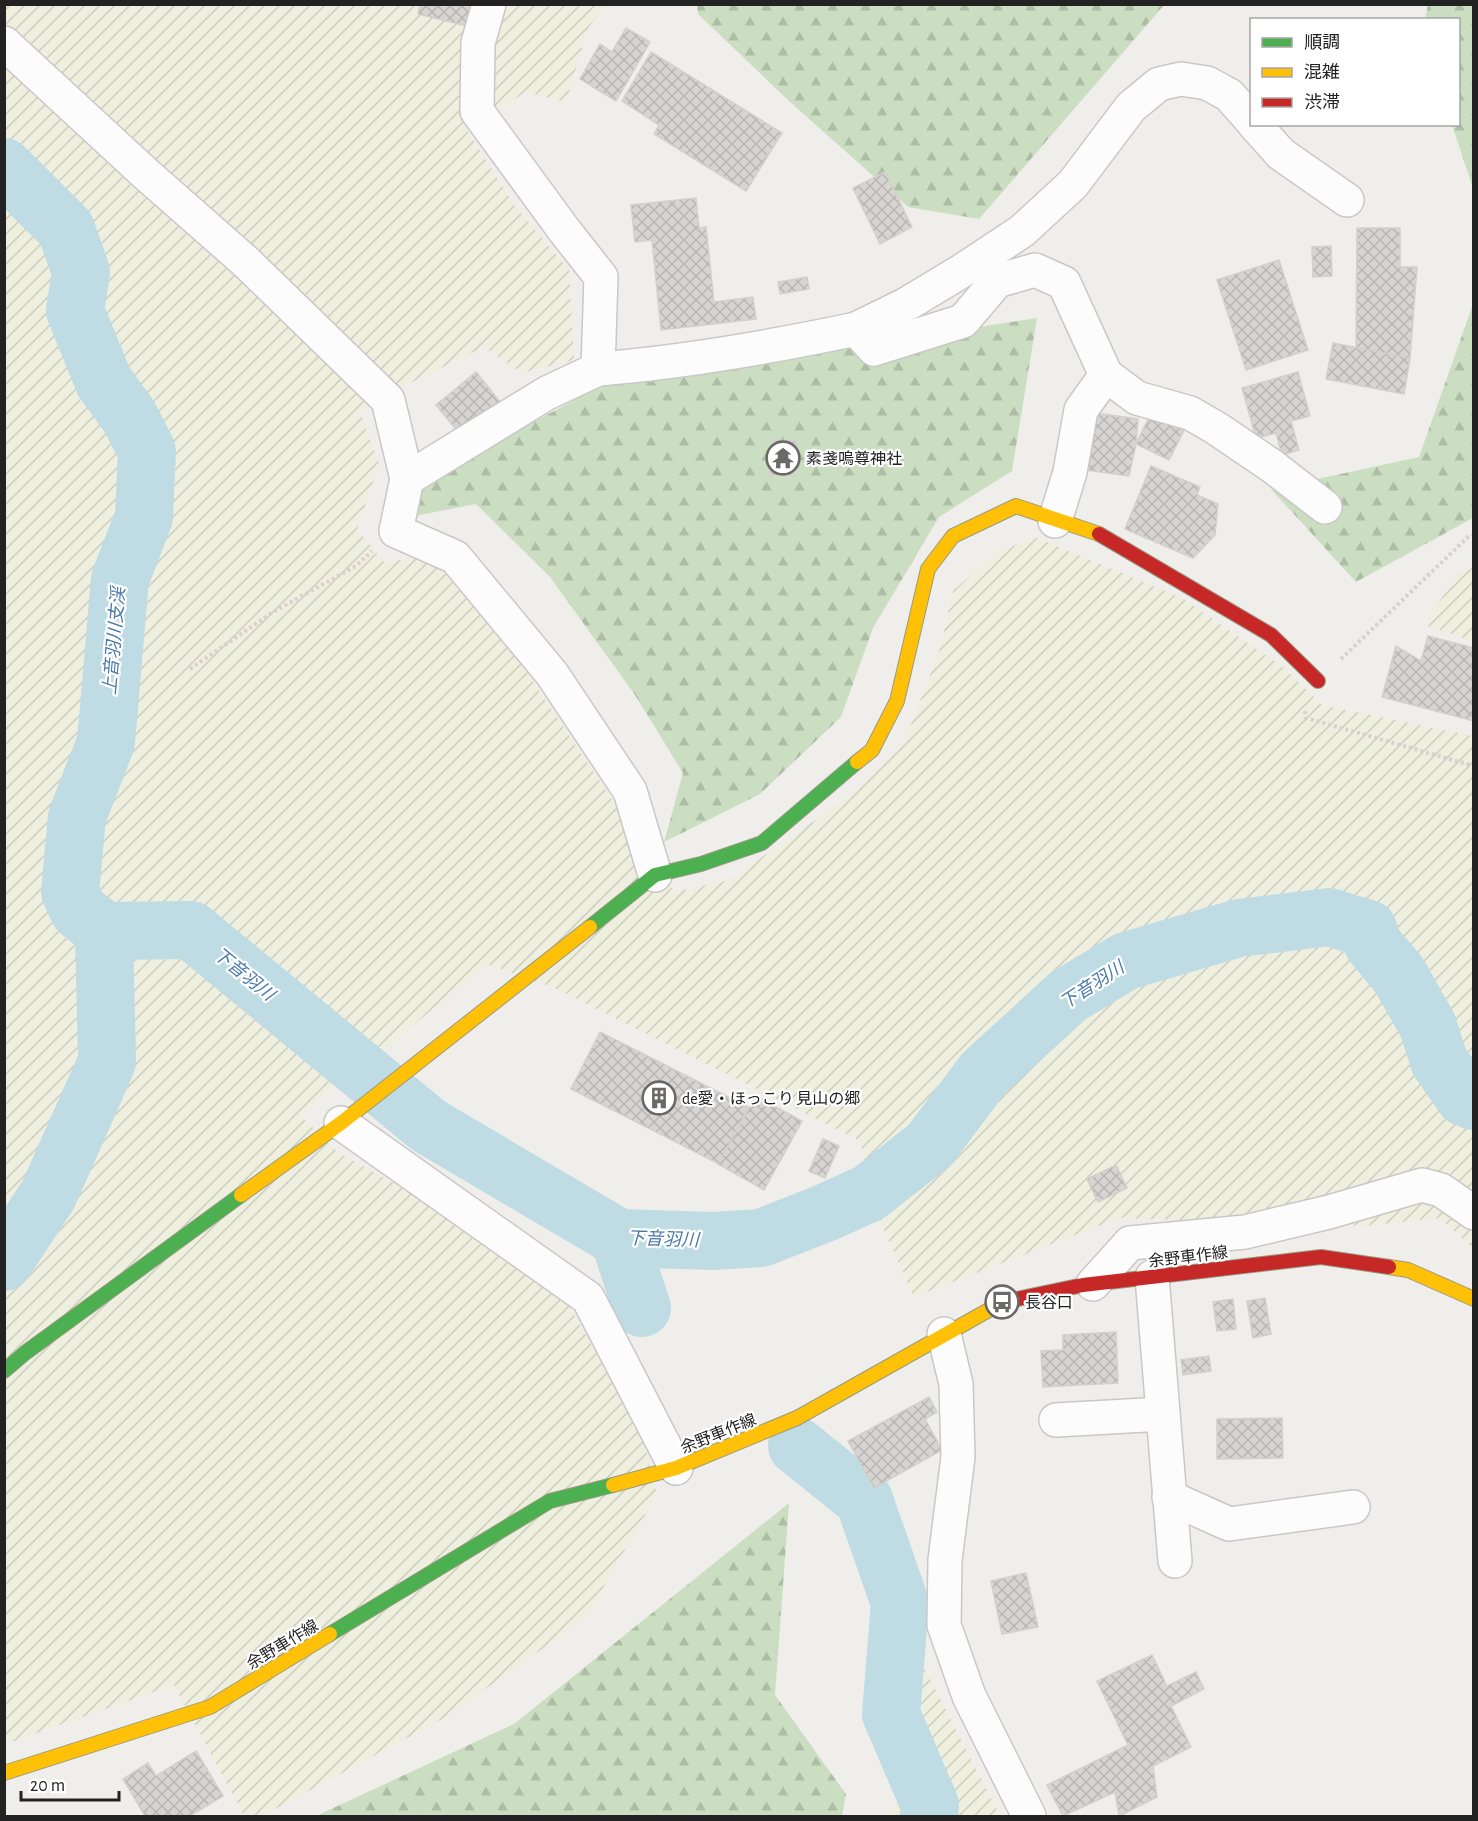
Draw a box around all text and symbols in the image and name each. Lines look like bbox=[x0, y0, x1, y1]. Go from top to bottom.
legend bbox=[1250, 18, 1460, 126]
text: 順調 bbox=[1304, 34, 1340, 52]
text: 混雑 bbox=[1304, 62, 1340, 82]
text: 渋滞 bbox=[1304, 93, 1340, 112]
temple icon: 素戔嗚尊神社 bbox=[765, 440, 801, 476]
place label: 素戔嗚尊神社 bbox=[806, 450, 902, 467]
water label: 上音羽川支渓 bbox=[99, 584, 129, 696]
water label: 下音羽川 bbox=[210, 944, 280, 1006]
water label: 下音羽川 bbox=[1056, 956, 1129, 1013]
building icon: de愛・ほっこり 見山の郷 bbox=[641, 1080, 677, 1116]
place label: de愛・ほっこり 見山の郷 bbox=[682, 1090, 860, 1107]
water label: 下音羽川 bbox=[627, 1228, 701, 1250]
street label: 余野車作線 bbox=[1147, 1243, 1229, 1270]
bus stop icon: 長谷口 bbox=[984, 1284, 1020, 1320]
place label: 長谷口 bbox=[1025, 1294, 1073, 1311]
street label: 余野車作線 bbox=[678, 1411, 758, 1456]
street label: 余野車作線 bbox=[244, 1617, 321, 1672]
scale bar bbox=[21, 1764, 118, 1802]
text: 20 m bbox=[30, 1777, 65, 1795]

